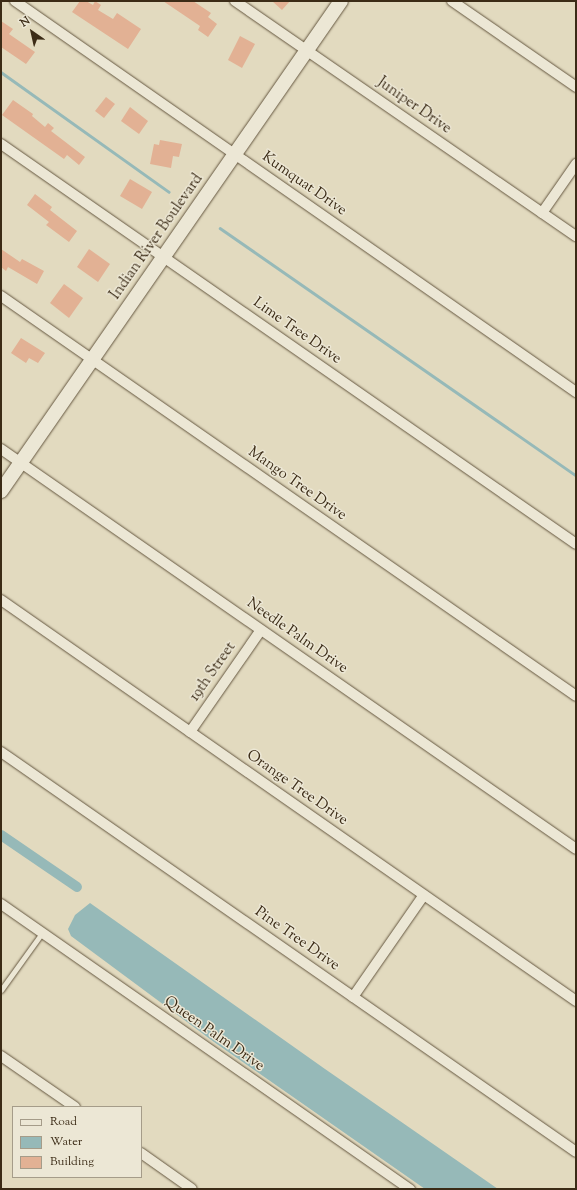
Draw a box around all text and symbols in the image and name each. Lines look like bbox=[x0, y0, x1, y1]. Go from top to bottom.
north arrow bbox=[12, 12, 52, 52]
text: N bbox=[17, 13, 33, 31]
street label: Juniper Drive bbox=[374, 74, 454, 138]
street label: Kumquat Drive bbox=[258, 148, 350, 220]
street label: Indian River Boulevard bbox=[107, 171, 207, 303]
street label: Lime Tree Drive bbox=[249, 294, 345, 368]
street label: Mango Tree Drive bbox=[244, 443, 350, 525]
street label: Needle Palm Drive bbox=[243, 594, 351, 678]
street label: 19th Street bbox=[186, 639, 240, 705]
street label: Orange Tree Drive bbox=[243, 746, 351, 830]
street label: Pine Tree Drive bbox=[251, 903, 343, 975]
street label: Queen Palm Drive bbox=[160, 993, 268, 1075]
legend bbox=[12, 1106, 142, 1178]
text: Road bbox=[50, 1113, 77, 1131]
text: Water bbox=[50, 1133, 82, 1151]
text: Building bbox=[50, 1153, 94, 1171]

